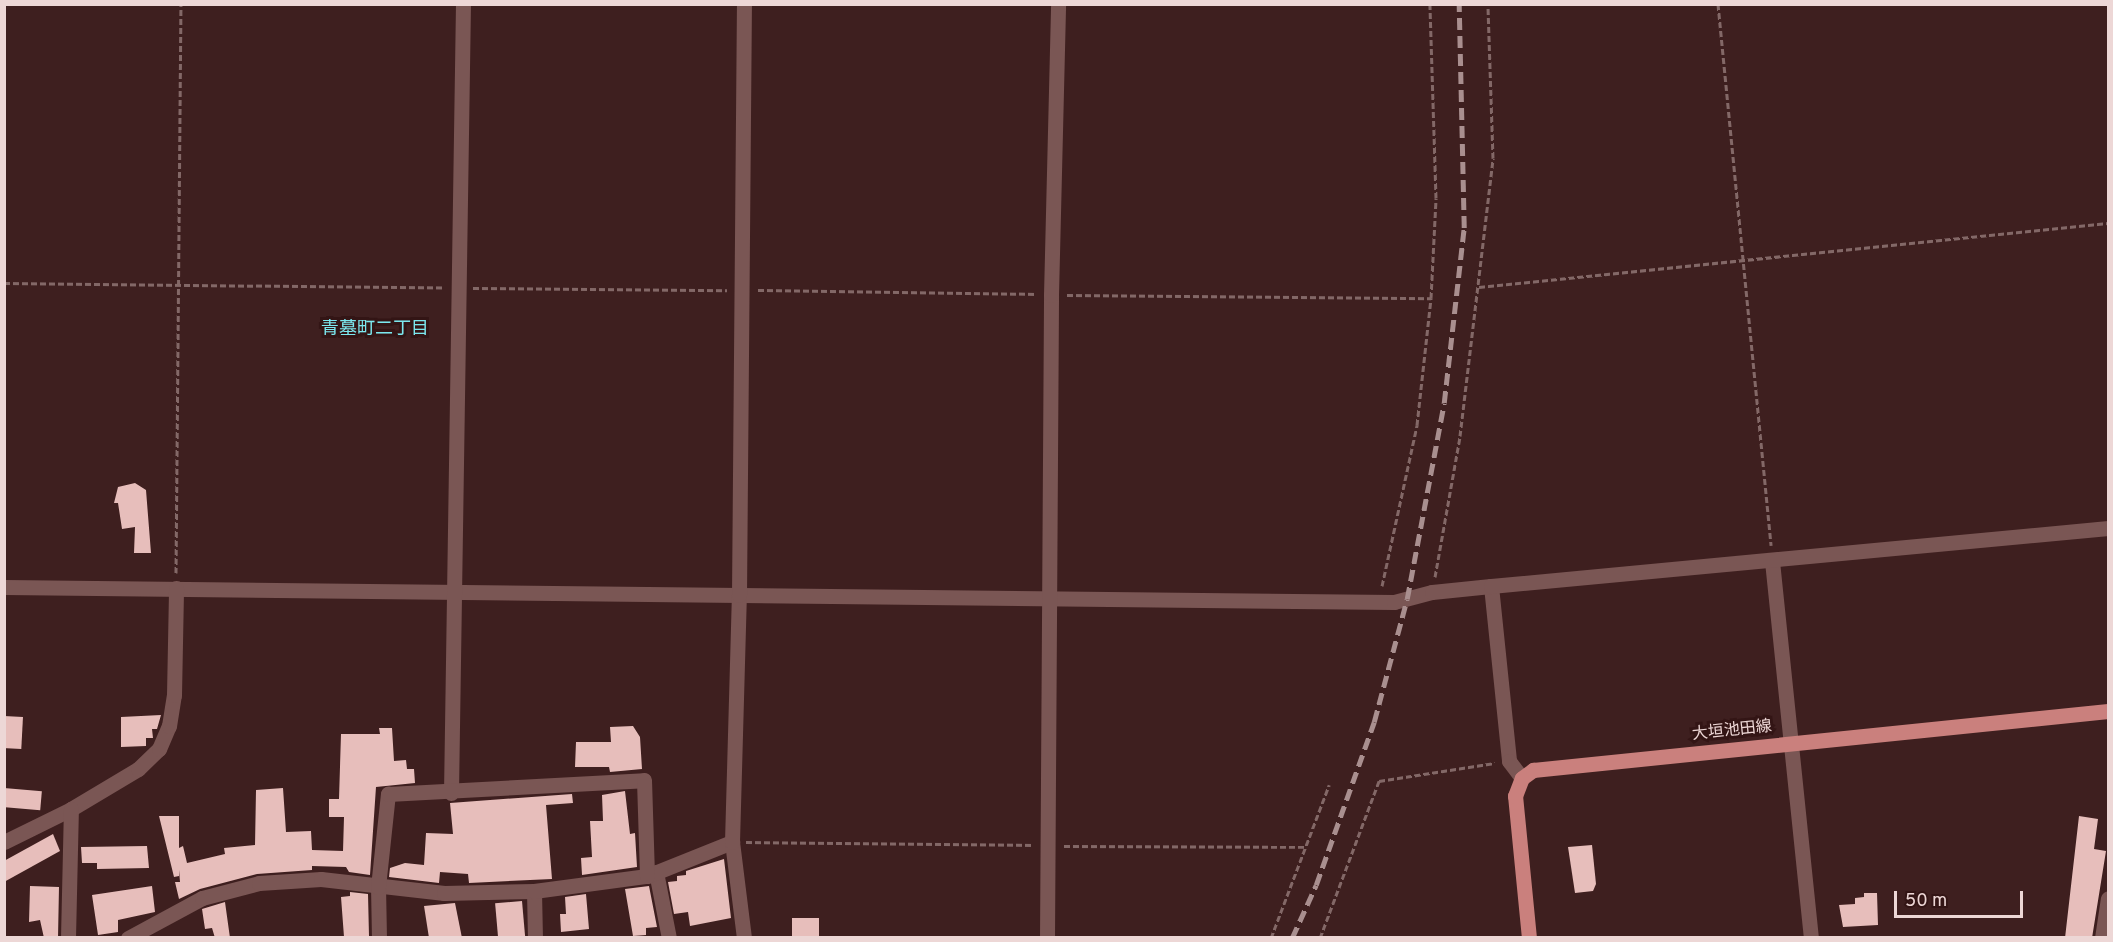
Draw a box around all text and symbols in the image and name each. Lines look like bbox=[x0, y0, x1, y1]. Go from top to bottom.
district label: 青墓町二丁目 bbox=[321, 319, 429, 341]
street label: 大垣池田線 bbox=[1691, 717, 1773, 745]
scale bar bbox=[1897, 879, 2026, 917]
text: 50 m bbox=[1905, 890, 1947, 913]

